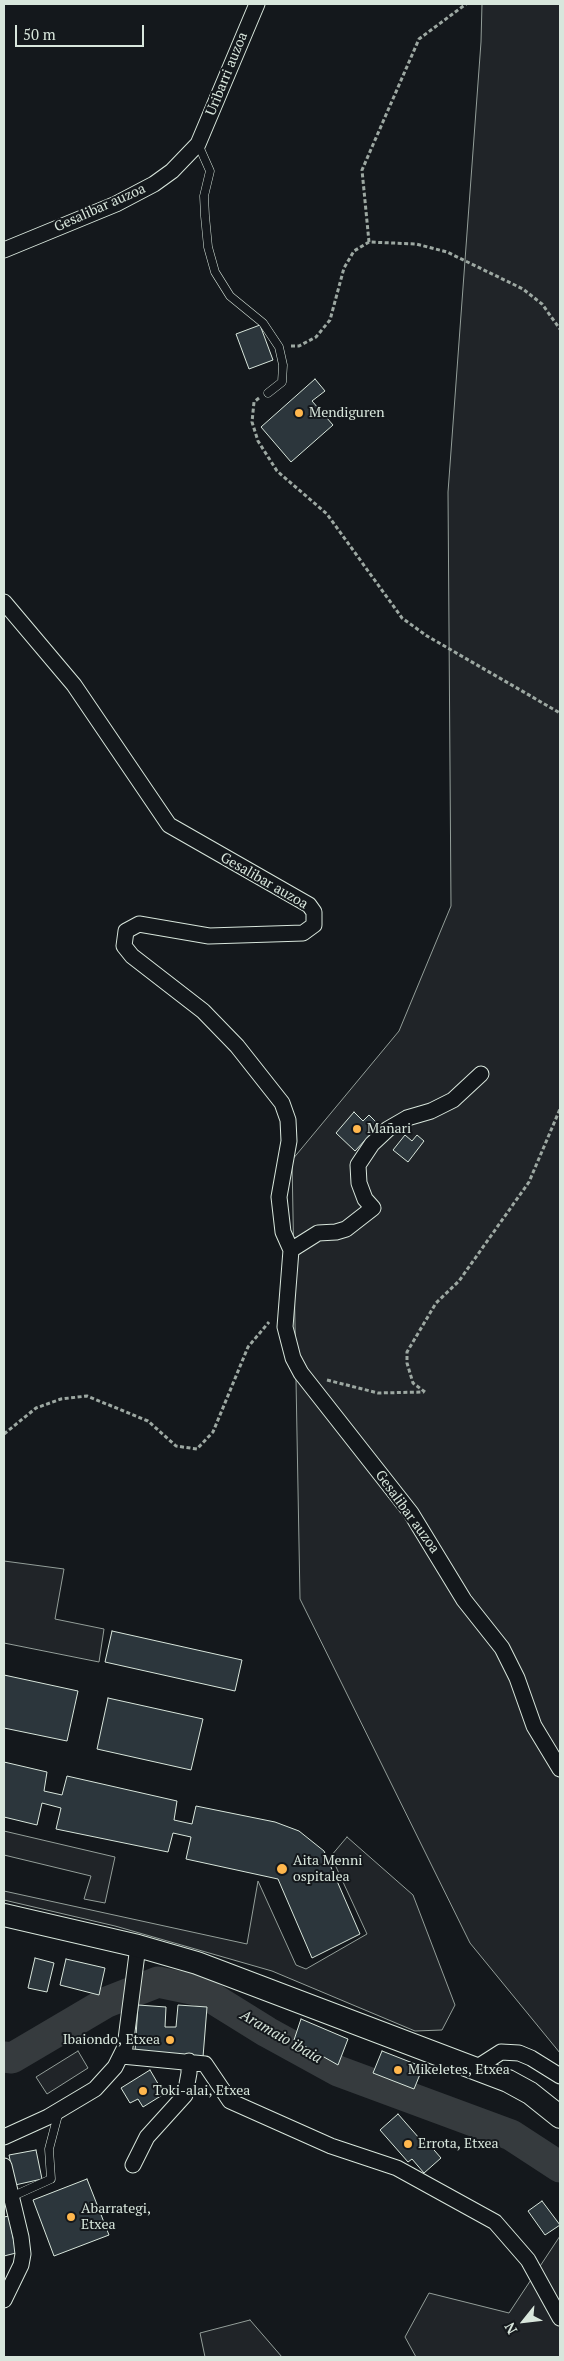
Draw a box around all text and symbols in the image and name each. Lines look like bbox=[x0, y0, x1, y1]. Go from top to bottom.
scale bar bbox=[18, 15, 146, 47]
text: 50 m bbox=[23, 24, 56, 44]
street label: Uribarri auzoa bbox=[203, 30, 251, 118]
street label: Gesalibar auzoa bbox=[52, 180, 148, 236]
place label: Mendiguren bbox=[309, 405, 385, 421]
marker: Mendiguren bbox=[293, 407, 305, 419]
street label: Gesalibar auzoa bbox=[217, 849, 311, 913]
place label: Mañari bbox=[367, 1121, 411, 1137]
marker: Mañari bbox=[351, 1123, 363, 1135]
street label: Gesalibar auzoa bbox=[371, 1467, 443, 1557]
place label: Aita Menni ospitalea bbox=[293, 1853, 362, 1885]
marker: Aita Menni ospitalea bbox=[275, 1862, 289, 1876]
water label: Aramaio ibaia bbox=[237, 2006, 325, 2068]
place label: Ibaiondo, Etxea bbox=[63, 2032, 160, 2048]
marker: Ibaiondo, Etxea bbox=[164, 2034, 176, 2046]
place label: Mikeletes, Etxea bbox=[408, 2062, 510, 2078]
marker: Mikeletes, Etxea bbox=[392, 2064, 404, 2076]
place label: Toki-alai, Etxea bbox=[153, 2083, 250, 2099]
marker: Toki-alai, Etxea bbox=[137, 2085, 149, 2097]
place label: Errota, Etxea bbox=[418, 2136, 499, 2152]
marker: Errota, Etxea bbox=[402, 2138, 414, 2150]
place label: Abarrategi, Etxea bbox=[81, 2201, 151, 2234]
marker: Abarrategi, Etxea bbox=[65, 2211, 77, 2223]
north arrow bbox=[499, 2296, 549, 2346]
text: N bbox=[500, 2319, 521, 2338]

